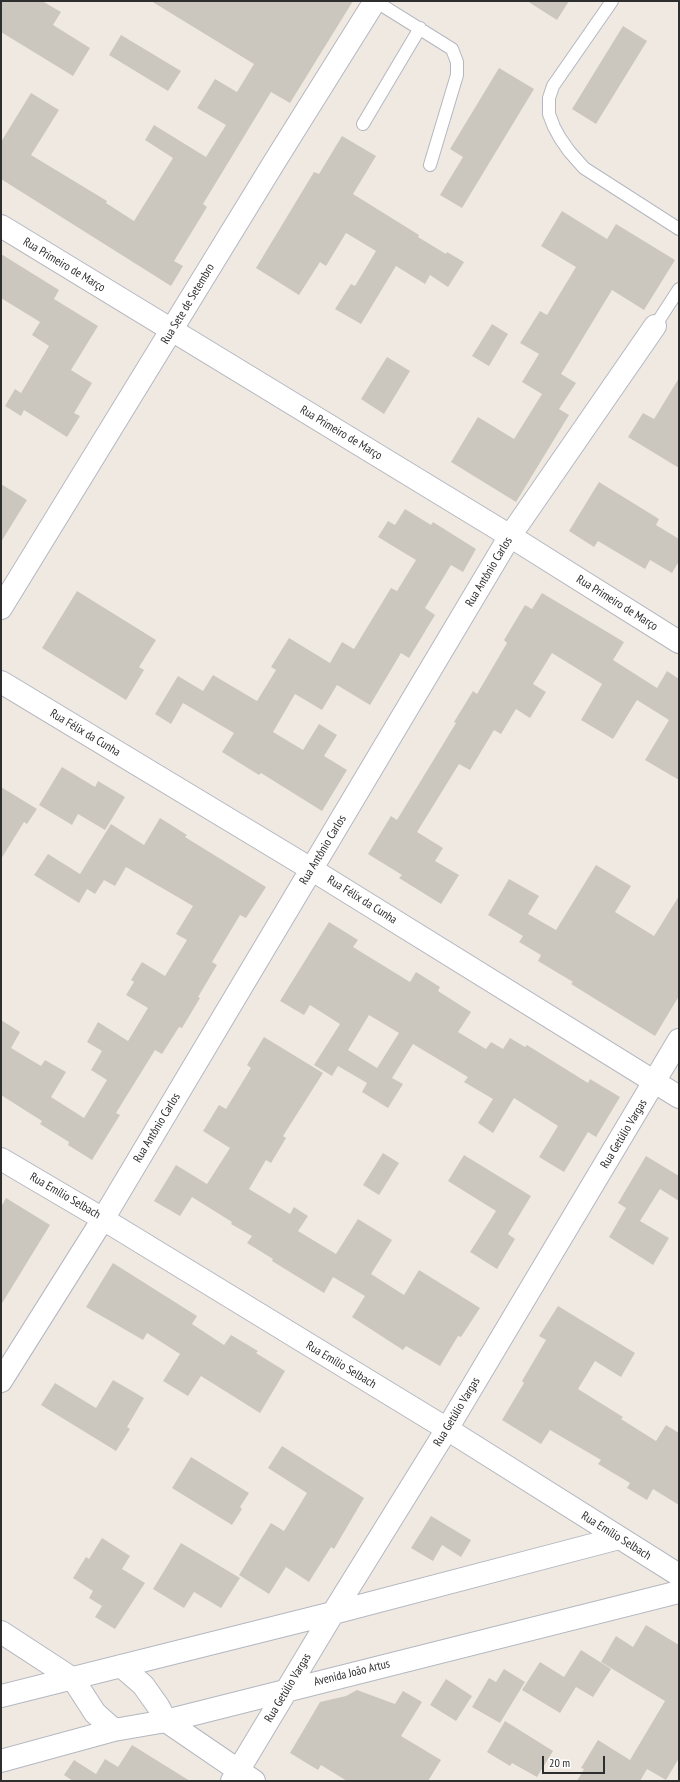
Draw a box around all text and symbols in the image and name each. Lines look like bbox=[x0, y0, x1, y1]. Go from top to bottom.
street label: Rua Primeiro de Março bbox=[20, 235, 108, 295]
street label: Rua Sete de Setembro bbox=[158, 261, 218, 347]
street label: Rua Primeiro de Março bbox=[297, 403, 385, 463]
street label: Rua Antônio Carlos bbox=[463, 535, 515, 609]
street label: Rua Primeiro de Março bbox=[574, 572, 660, 634]
street label: Rua Félix da Cunha bbox=[47, 706, 123, 760]
street label: Rua Antônio Carlos bbox=[297, 813, 349, 887]
street label: Rua Félix da Cunha bbox=[324, 873, 400, 927]
street label: Rua Antônio Carlos bbox=[131, 1091, 183, 1165]
street label: Rua Getúlio Vargas bbox=[598, 1097, 650, 1171]
street label: Rua Emílio Selbach bbox=[27, 1170, 103, 1222]
street label: Rua Emílio Selbach bbox=[303, 1338, 379, 1392]
street label: Rua Getúlio Vargas bbox=[431, 1375, 483, 1449]
street label: Rua Emílio Selbach bbox=[578, 1509, 654, 1563]
street label: Rua Getúlio Vargas bbox=[262, 1651, 314, 1725]
street label: Avenida João Artus bbox=[313, 1657, 391, 1689]
scale bar bbox=[544, 1748, 607, 1774]
text: 20 m bbox=[549, 1755, 570, 1770]

